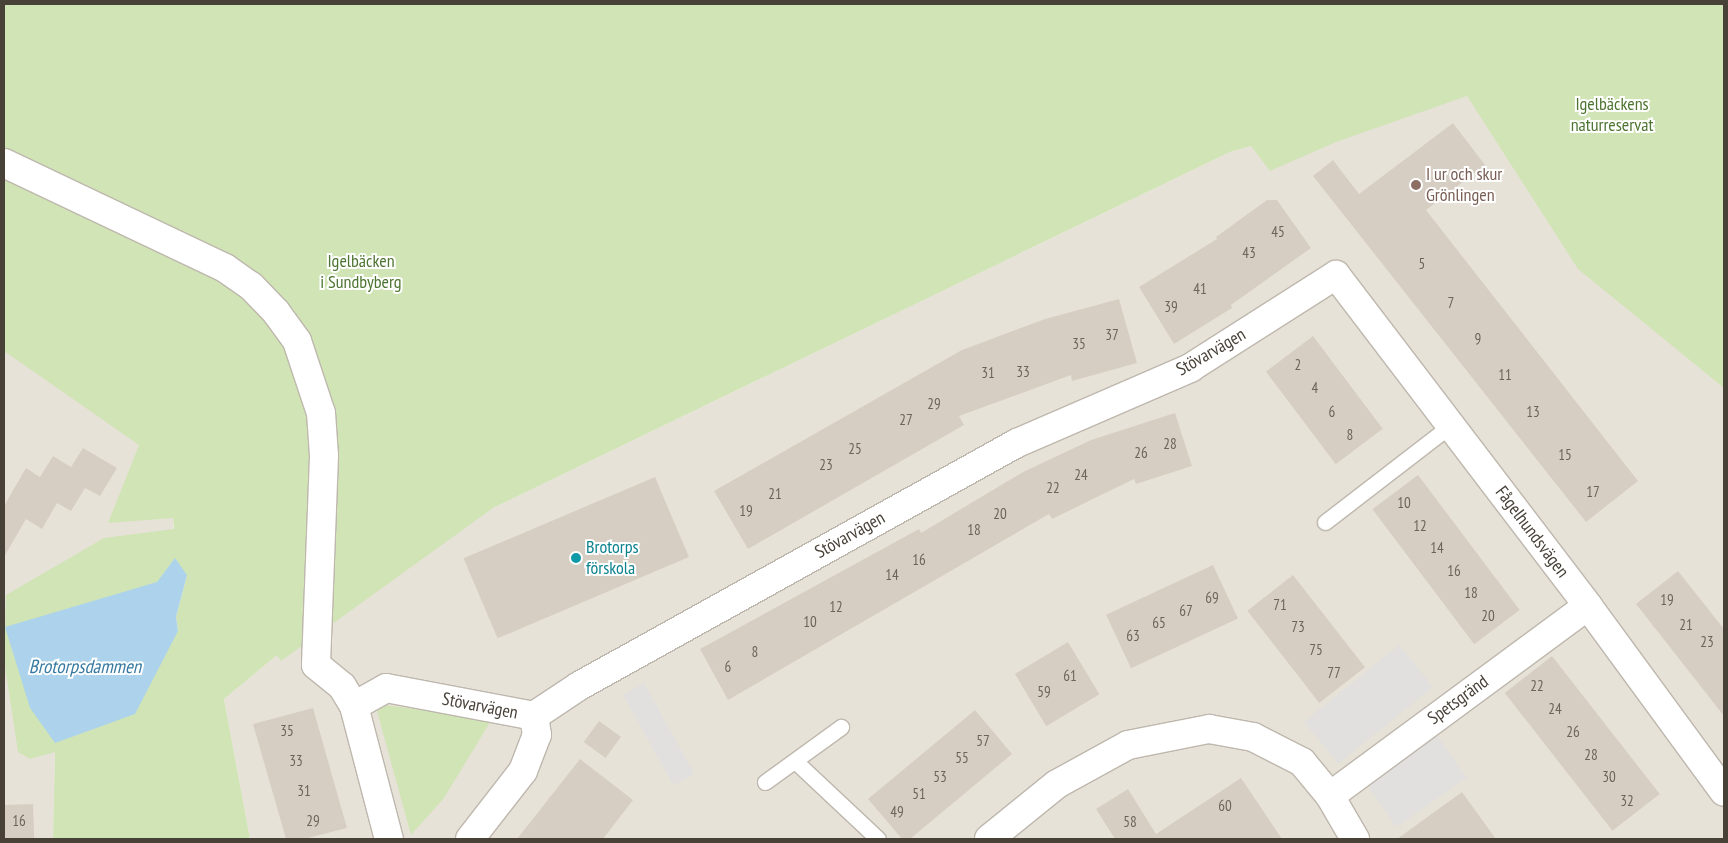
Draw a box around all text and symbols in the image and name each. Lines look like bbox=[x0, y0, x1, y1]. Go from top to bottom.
park label: Igelbäckens naturreservat bbox=[1571, 94, 1653, 136]
place label: I ur och skur Grönlingen bbox=[1426, 164, 1502, 206]
marker: I ur och skur Grönlingen bbox=[1410, 179, 1422, 191]
house number: 45 bbox=[1271, 223, 1285, 241]
house number: 43 bbox=[1242, 244, 1256, 262]
park label: Igelbäcken i Sundbyberg bbox=[320, 251, 402, 294]
house number: 5 bbox=[1419, 255, 1425, 273]
house number: 41 bbox=[1193, 280, 1207, 298]
house number: 7 bbox=[1448, 294, 1454, 312]
house number: 39 bbox=[1164, 298, 1178, 316]
street label: Stövarvägen bbox=[1172, 324, 1250, 380]
house number: 37 bbox=[1105, 326, 1119, 344]
house number: 9 bbox=[1475, 330, 1481, 348]
house number: 35 bbox=[1072, 335, 1086, 353]
house number: 2 bbox=[1295, 356, 1301, 374]
house number: 33 bbox=[1016, 363, 1030, 381]
house number: 31 bbox=[981, 364, 995, 382]
house number: 11 bbox=[1498, 366, 1512, 384]
house number: 4 bbox=[1312, 379, 1318, 397]
house number: 29 bbox=[927, 395, 941, 413]
house number: 6 bbox=[1329, 403, 1335, 421]
house number: 13 bbox=[1526, 403, 1540, 421]
house number: 27 bbox=[899, 411, 913, 429]
house number: 8 bbox=[1347, 426, 1353, 444]
house number: 28 bbox=[1163, 435, 1177, 453]
house number: 25 bbox=[848, 440, 862, 458]
house number: 26 bbox=[1134, 444, 1148, 462]
house number: 15 bbox=[1558, 446, 1572, 464]
house number: 23 bbox=[819, 456, 833, 474]
house number: 24 bbox=[1074, 466, 1088, 484]
house number: 22 bbox=[1046, 479, 1060, 497]
street label: Fågelhundsvägen bbox=[1491, 482, 1573, 582]
house number: 17 bbox=[1586, 483, 1600, 501]
house number: 21 bbox=[768, 485, 782, 503]
house number: 10 bbox=[1397, 494, 1411, 512]
house number: 19 bbox=[739, 502, 753, 520]
house number: 20 bbox=[993, 505, 1007, 523]
street label: Stövarvägen bbox=[811, 507, 889, 563]
house number: 12 bbox=[1413, 517, 1427, 535]
house number: 18 bbox=[967, 521, 981, 539]
place label: Brotorps förskola bbox=[586, 537, 639, 580]
house number: 14 bbox=[1430, 539, 1444, 557]
house number: 16 bbox=[912, 551, 926, 569]
marker: Brotorps förskola bbox=[570, 552, 582, 564]
house number: 16 bbox=[1447, 562, 1461, 580]
house number: 14 bbox=[885, 566, 899, 584]
house number: 18 bbox=[1464, 584, 1478, 602]
house number: 69 bbox=[1205, 589, 1219, 607]
house number: 19 bbox=[1660, 591, 1674, 609]
house number: 71 bbox=[1273, 596, 1287, 614]
house number: 12 bbox=[829, 598, 843, 616]
house number: 67 bbox=[1179, 602, 1193, 620]
house number: 20 bbox=[1481, 607, 1495, 625]
house number: 10 bbox=[803, 613, 817, 631]
house number: 65 bbox=[1152, 614, 1166, 632]
house number: 21 bbox=[1679, 616, 1693, 634]
house number: 73 bbox=[1291, 618, 1305, 636]
house number: 63 bbox=[1126, 627, 1140, 645]
house number: 23 bbox=[1700, 633, 1714, 651]
house number: 75 bbox=[1309, 641, 1323, 659]
house number: 8 bbox=[752, 643, 758, 661]
water label: Brotorpsdammen bbox=[29, 656, 141, 678]
house number: 6 bbox=[725, 658, 731, 676]
house number: 77 bbox=[1327, 664, 1341, 682]
house number: 61 bbox=[1063, 667, 1077, 685]
street label: Spetsgränd bbox=[1423, 671, 1493, 729]
house number: 22 bbox=[1530, 677, 1544, 695]
house number: 59 bbox=[1037, 683, 1051, 701]
street label: Stövarvägen bbox=[440, 688, 520, 724]
house number: 24 bbox=[1548, 700, 1562, 718]
house number: 35 bbox=[280, 722, 294, 740]
house number: 26 bbox=[1566, 723, 1580, 741]
house number: 57 bbox=[976, 732, 990, 750]
house number: 28 bbox=[1584, 746, 1598, 764]
house number: 55 bbox=[955, 749, 969, 767]
house number: 33 bbox=[289, 752, 303, 770]
house number: 53 bbox=[933, 768, 947, 786]
house number: 30 bbox=[1602, 768, 1616, 786]
house number: 31 bbox=[297, 782, 311, 800]
house number: 51 bbox=[912, 785, 926, 803]
house number: 32 bbox=[1620, 792, 1634, 810]
house number: 60 bbox=[1218, 797, 1232, 815]
house number: 49 bbox=[890, 803, 904, 821]
house number: 16 bbox=[12, 812, 26, 830]
house number: 29 bbox=[306, 812, 320, 830]
house number: 58 bbox=[1123, 813, 1137, 831]

